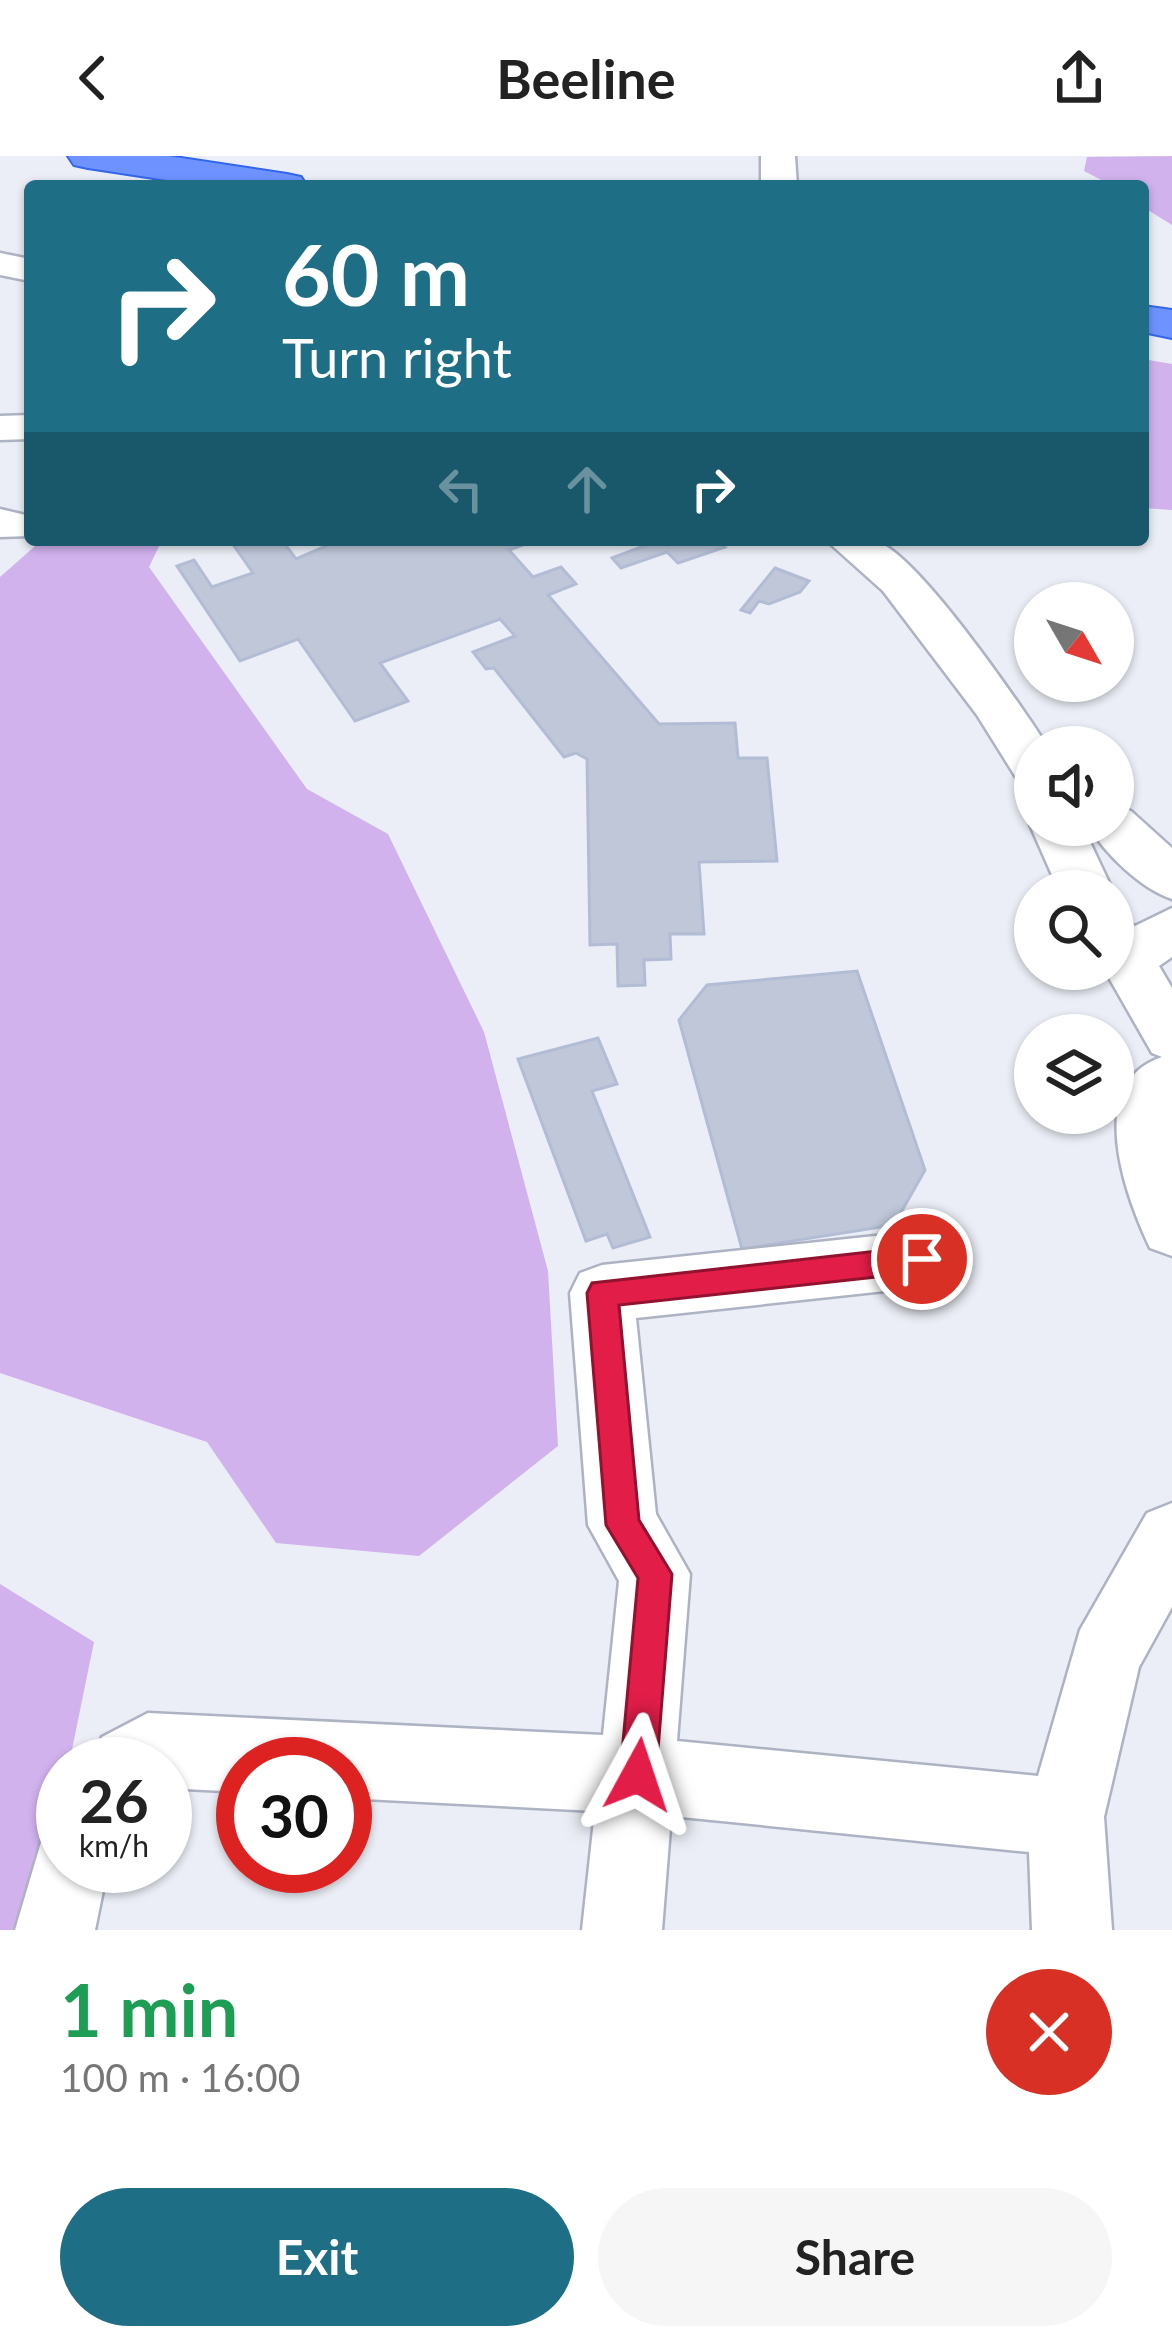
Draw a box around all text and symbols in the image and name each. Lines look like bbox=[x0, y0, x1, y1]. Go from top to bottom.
icon: back bbox=[60, 45, 126, 111]
icon: share bbox=[1046, 45, 1112, 111]
text: Beeline bbox=[496, 46, 676, 111]
text: 60 m bbox=[282, 223, 470, 324]
icon: right bbox=[84, 228, 240, 384]
text: Turn right bbox=[282, 325, 512, 390]
icon: left bbox=[428, 456, 494, 522]
icon: ahead bbox=[554, 456, 620, 522]
icon: right bbox=[680, 456, 746, 522]
north arrow bbox=[1014, 582, 1134, 702]
map controls bbox=[1014, 582, 1134, 1134]
button: sound bbox=[1014, 726, 1134, 846]
button: search bbox=[1014, 870, 1134, 990]
button: layers bbox=[1014, 1014, 1134, 1134]
pin bbox=[871, 1208, 973, 1310]
icon: arrive bbox=[889, 1226, 955, 1292]
position arrow bbox=[575, 1712, 701, 1838]
speed limit sign: 30 bbox=[216, 1737, 372, 1893]
text: 26 bbox=[79, 1764, 149, 1836]
text: km/h bbox=[79, 1827, 149, 1863]
text: 1 min bbox=[60, 1966, 238, 2052]
button: close bbox=[986, 1969, 1112, 2095]
text: 100 m · 16:00 bbox=[60, 2054, 300, 2100]
button: Exit bbox=[60, 2188, 574, 2326]
button: Share bbox=[598, 2188, 1112, 2326]

